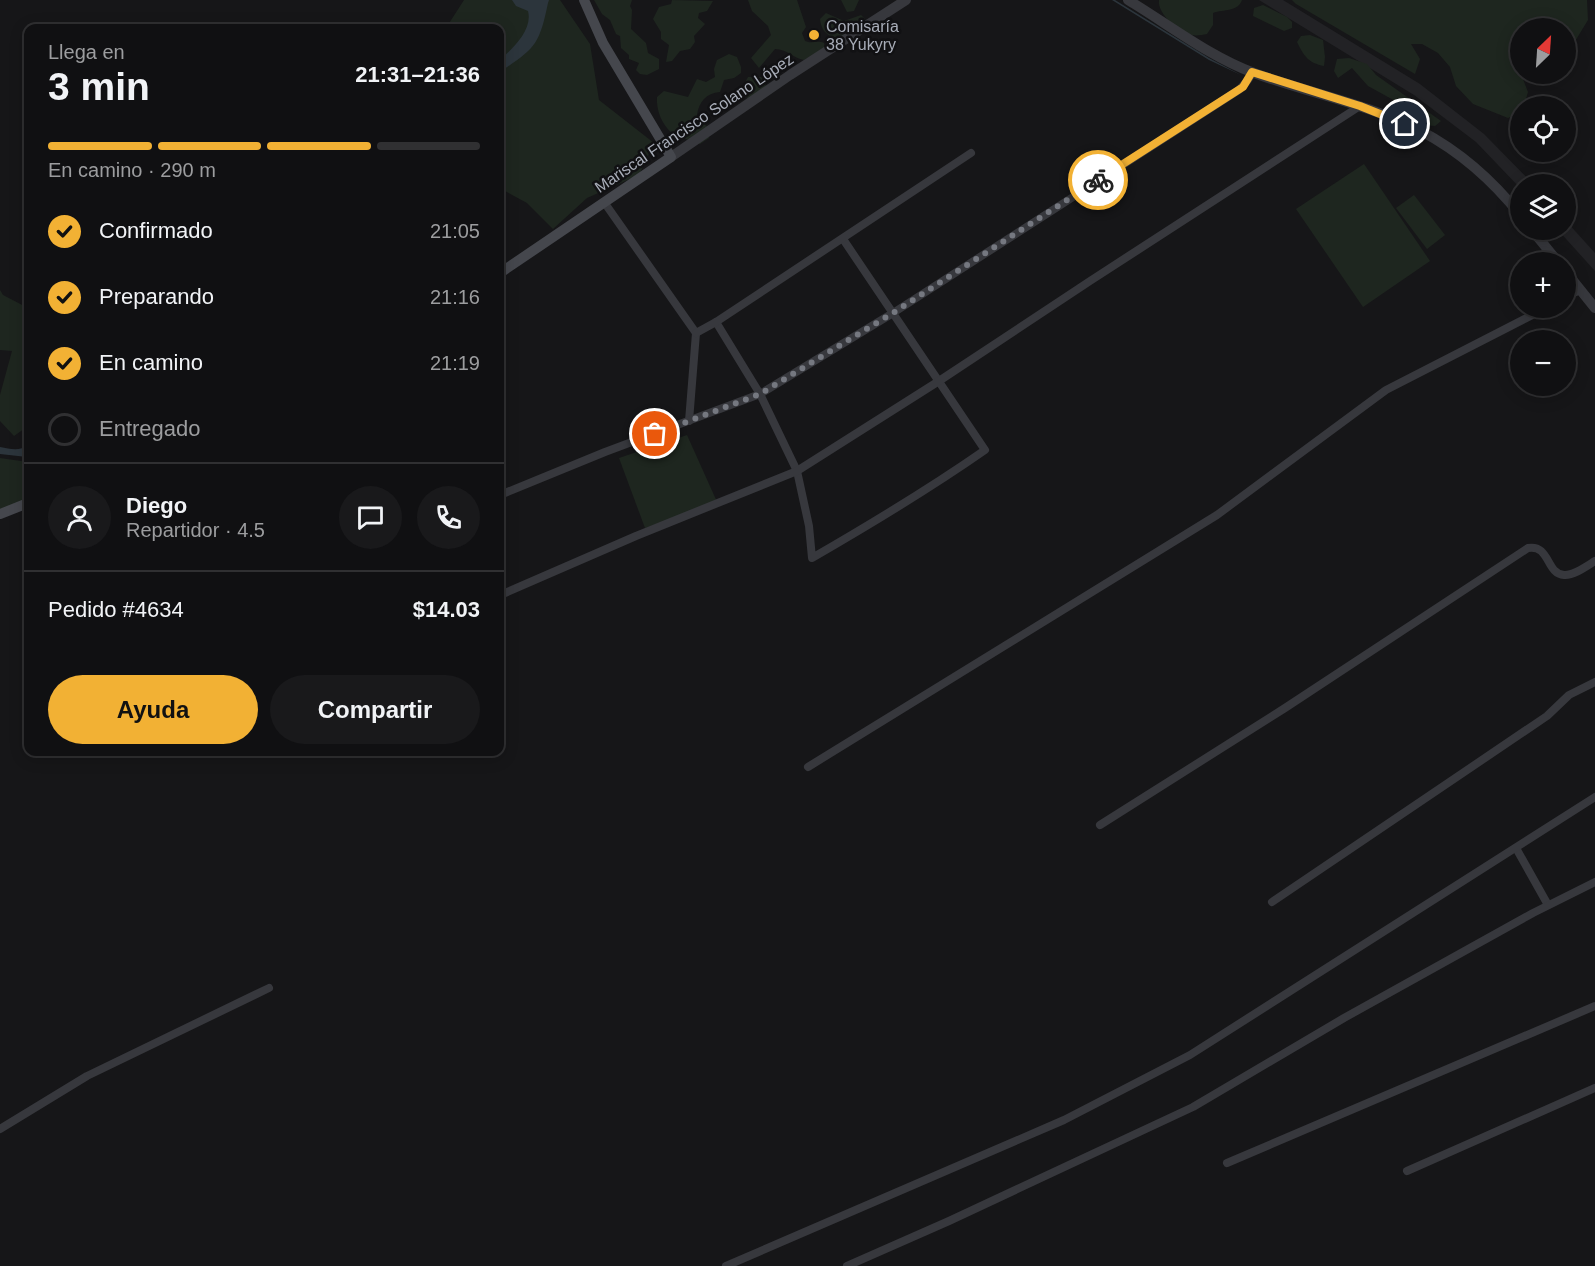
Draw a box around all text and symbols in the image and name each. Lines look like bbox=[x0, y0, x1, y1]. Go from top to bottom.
place label: Comisaría 38 Yukyry bbox=[826, 18, 899, 53]
north arrow bbox=[1510, 18, 1576, 84]
map controls bbox=[1510, 18, 1576, 396]
marker: Comisaría 38 Yukyry bbox=[807, 28, 821, 42]
text: Llega en bbox=[48, 41, 125, 63]
street label: Mariscal Francisco Solano López bbox=[592, 50, 796, 196]
text: 21:31–21:36 bbox=[355, 62, 480, 87]
text: 3 min bbox=[48, 65, 150, 108]
button: locate bbox=[1510, 96, 1576, 162]
pin bbox=[1379, 98, 1430, 149]
icon: home bbox=[1388, 107, 1421, 140]
courier bbox=[1068, 150, 1128, 210]
text: En camino · 290 m bbox=[48, 159, 216, 181]
icon: bike bbox=[1082, 164, 1115, 197]
button: layers bbox=[1510, 174, 1576, 240]
icon: check bbox=[48, 215, 81, 248]
text: Confirmado bbox=[99, 218, 213, 243]
text: 21:05 bbox=[430, 220, 480, 242]
button: + bbox=[1510, 252, 1576, 318]
icon: check bbox=[48, 281, 81, 314]
text: Preparando bbox=[99, 284, 214, 309]
text: 21:16 bbox=[430, 286, 480, 308]
button: − bbox=[1510, 330, 1576, 396]
icon: check bbox=[48, 347, 81, 380]
text: En camino bbox=[99, 350, 203, 375]
text: 21:19 bbox=[430, 352, 480, 374]
pin bbox=[629, 408, 680, 459]
text: Entregado bbox=[99, 416, 201, 441]
icon: bag bbox=[638, 417, 671, 450]
button: person bbox=[48, 486, 111, 549]
button: chat bbox=[339, 486, 402, 549]
button: phone bbox=[417, 486, 480, 549]
text: Diego bbox=[126, 493, 187, 518]
text: Repartidor · 4.5 bbox=[126, 519, 265, 541]
text: Pedido #4634 bbox=[48, 597, 184, 622]
text: $14.03 bbox=[413, 597, 480, 622]
button: Ayuda bbox=[48, 675, 258, 744]
button: Compartir bbox=[270, 675, 480, 744]

